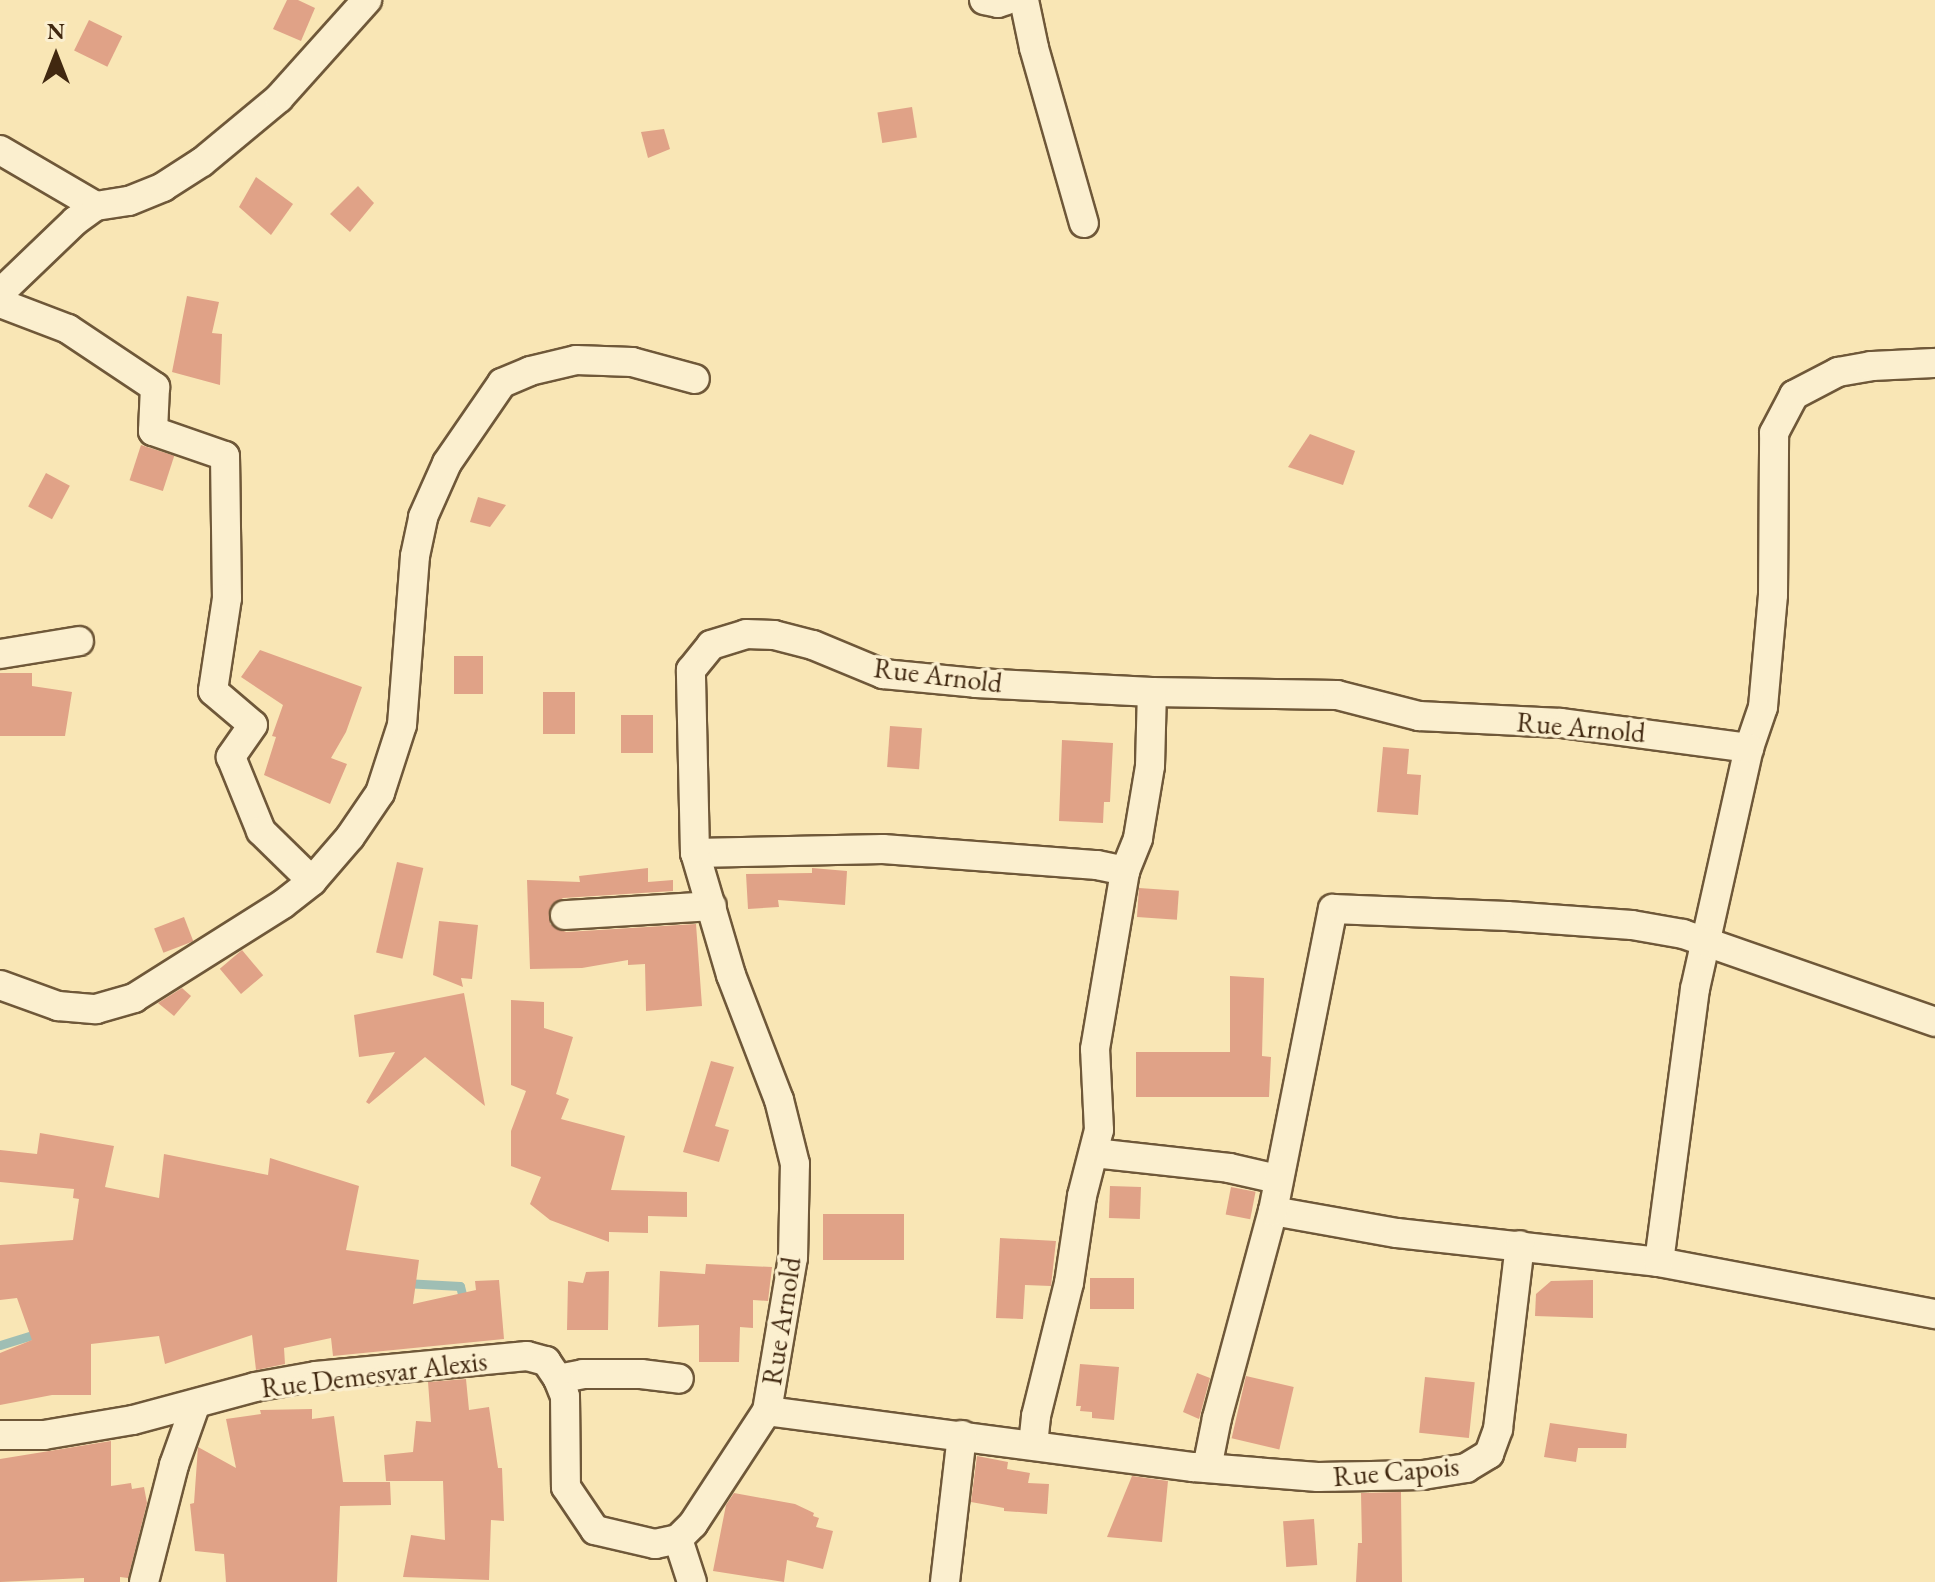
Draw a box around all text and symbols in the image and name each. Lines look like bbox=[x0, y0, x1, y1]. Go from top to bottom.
north arrow bbox=[16, 16, 96, 96]
text: N bbox=[47, 17, 65, 46]
street label: Rue Arnold bbox=[872, 650, 1004, 700]
street label: Rue Arnold bbox=[1515, 705, 1647, 749]
street label: Rue Arnold bbox=[754, 1255, 808, 1387]
street label: Rue Demesvar Alexis bbox=[259, 1343, 489, 1405]
street label: Rue Capois bbox=[1331, 1449, 1461, 1493]

